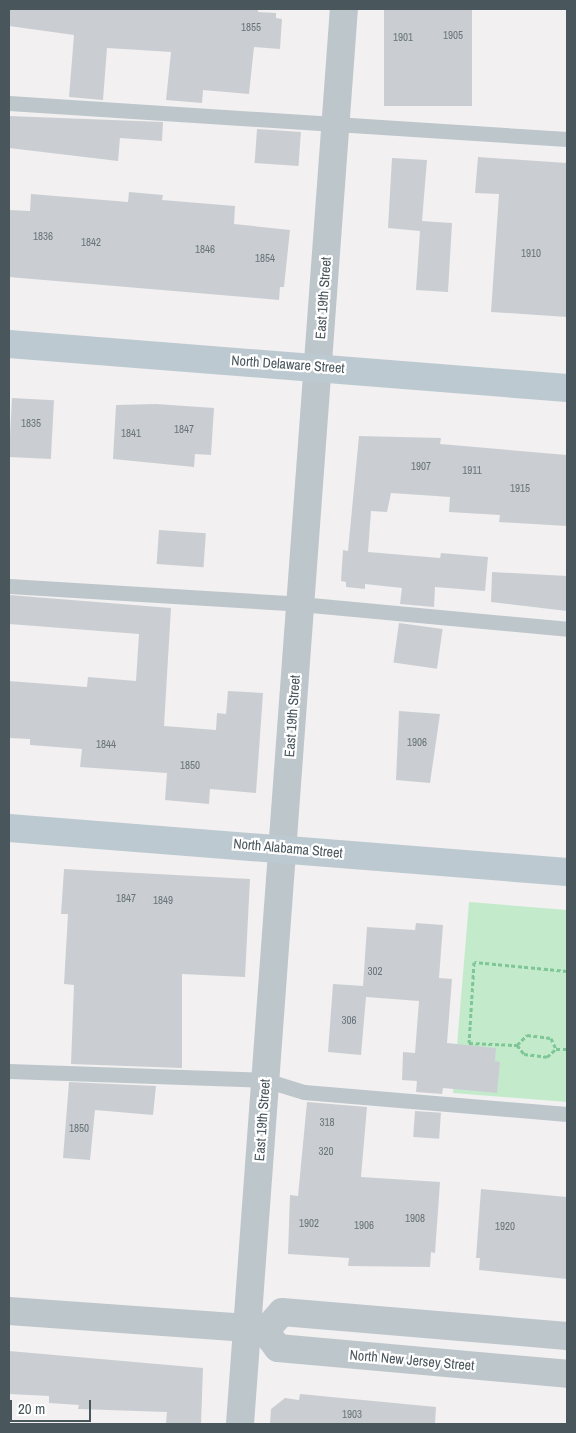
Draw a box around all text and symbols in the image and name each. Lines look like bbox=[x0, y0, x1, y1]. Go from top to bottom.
house number: 1855 bbox=[241, 20, 261, 34]
house number: 1905 bbox=[443, 28, 463, 42]
house number: 1901 bbox=[393, 30, 413, 44]
house number: 1836 bbox=[33, 229, 53, 243]
house number: 1842 bbox=[81, 235, 101, 249]
house number: 1846 bbox=[195, 242, 215, 256]
house number: 1910 bbox=[521, 246, 541, 260]
house number: 1854 bbox=[255, 251, 275, 265]
street label: East 19th Street bbox=[312, 256, 334, 340]
street label: North Delaware Street bbox=[231, 352, 345, 376]
house number: 1835 bbox=[21, 416, 41, 430]
house number: 1847 bbox=[174, 422, 194, 436]
house number: 1841 bbox=[121, 426, 141, 440]
house number: 1907 bbox=[411, 459, 431, 473]
house number: 1911 bbox=[462, 463, 482, 477]
house number: 1915 bbox=[510, 481, 530, 495]
street label: East 19th Street bbox=[281, 674, 303, 758]
house number: 1906 bbox=[407, 735, 427, 749]
house number: 1844 bbox=[96, 737, 116, 751]
house number: 1850 bbox=[180, 758, 200, 772]
street label: North Alabama Street bbox=[232, 835, 344, 861]
house number: 1847 bbox=[116, 891, 136, 905]
house number: 1849 bbox=[153, 893, 173, 907]
house number: 302 bbox=[367, 964, 383, 978]
house number: 306 bbox=[341, 1013, 357, 1027]
street label: East 19th Street bbox=[251, 1078, 273, 1162]
house number: 318 bbox=[319, 1115, 335, 1129]
house number: 1850 bbox=[69, 1121, 89, 1135]
house number: 320 bbox=[318, 1144, 334, 1158]
house number: 1908 bbox=[405, 1211, 425, 1225]
house number: 1902 bbox=[299, 1216, 319, 1230]
house number: 1906 bbox=[354, 1218, 374, 1232]
house number: 1920 bbox=[495, 1219, 515, 1233]
street label: North New Jersey Street bbox=[349, 1346, 475, 1374]
scale bar bbox=[12, 1390, 94, 1422]
text: 20 m bbox=[18, 1398, 45, 1419]
house number: 1903 bbox=[342, 1407, 362, 1421]

